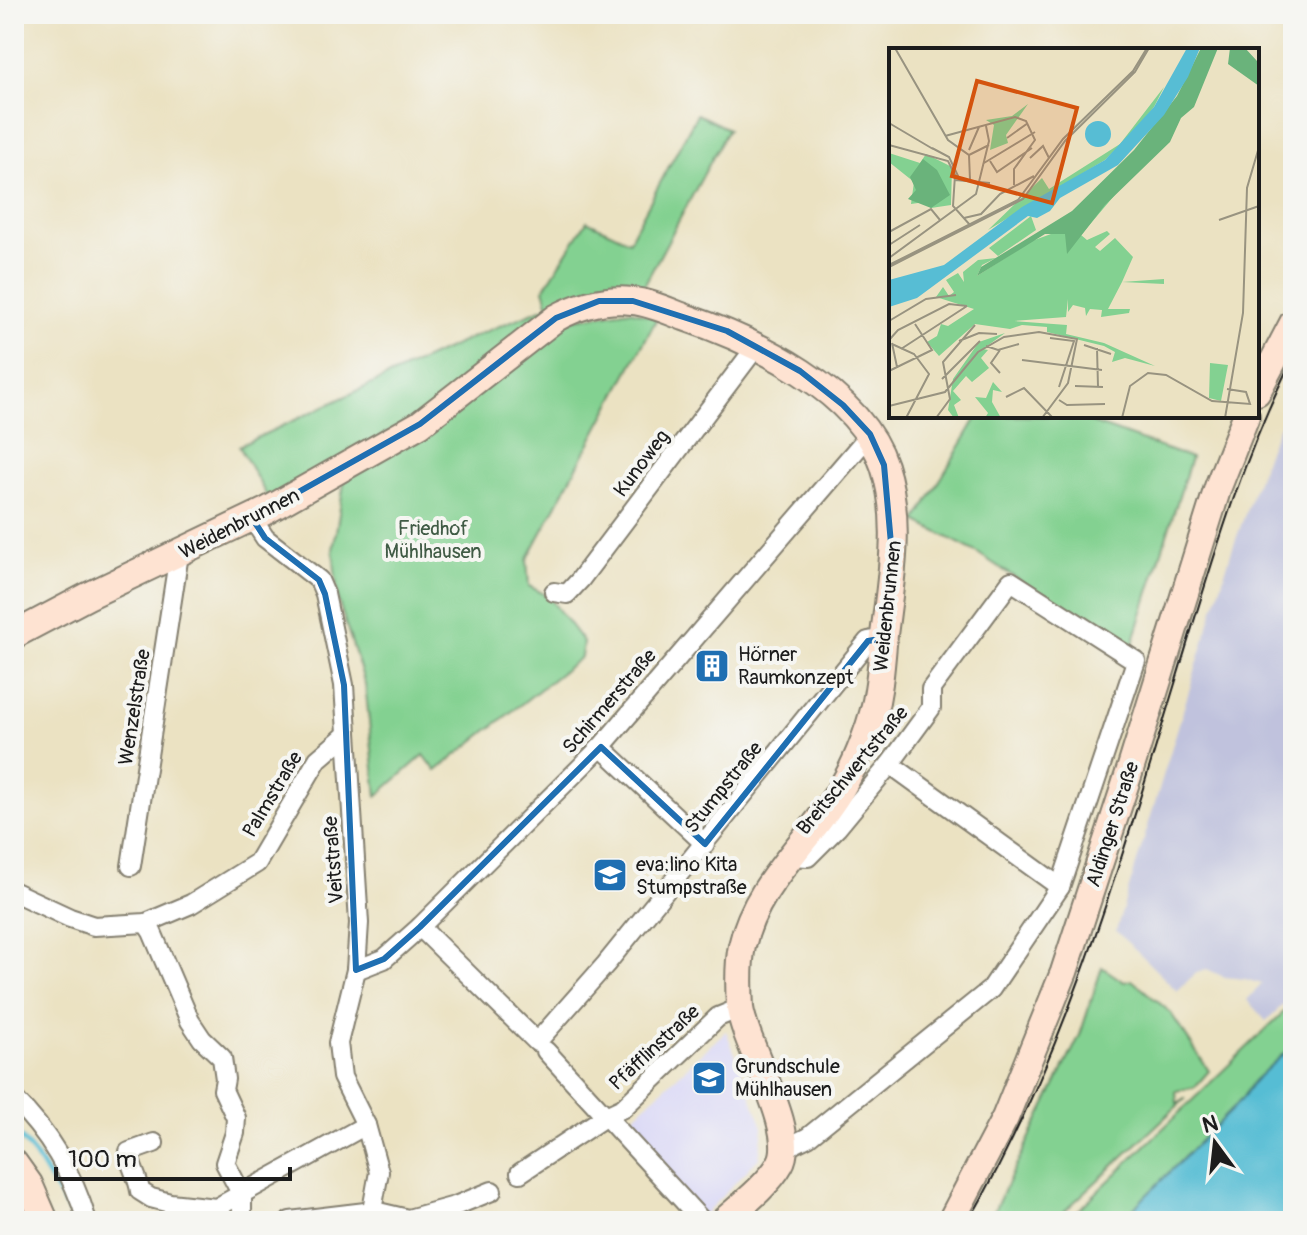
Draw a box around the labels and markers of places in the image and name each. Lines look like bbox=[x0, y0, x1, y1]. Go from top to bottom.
place label: Hörner Raumkonzept bbox=[738, 642, 855, 690]
building icon: Hörner Raumkonzept bbox=[693, 647, 731, 685]
place label: eva:lino Kita Stumpstraße bbox=[636, 852, 747, 900]
school or university icon: eva:lino Kita Stumpstraße bbox=[591, 856, 629, 894]
place label: Grundschule Mühlhausen bbox=[735, 1054, 840, 1102]
school or university icon: Grundschule Mühlhausen bbox=[690, 1059, 728, 1097]

